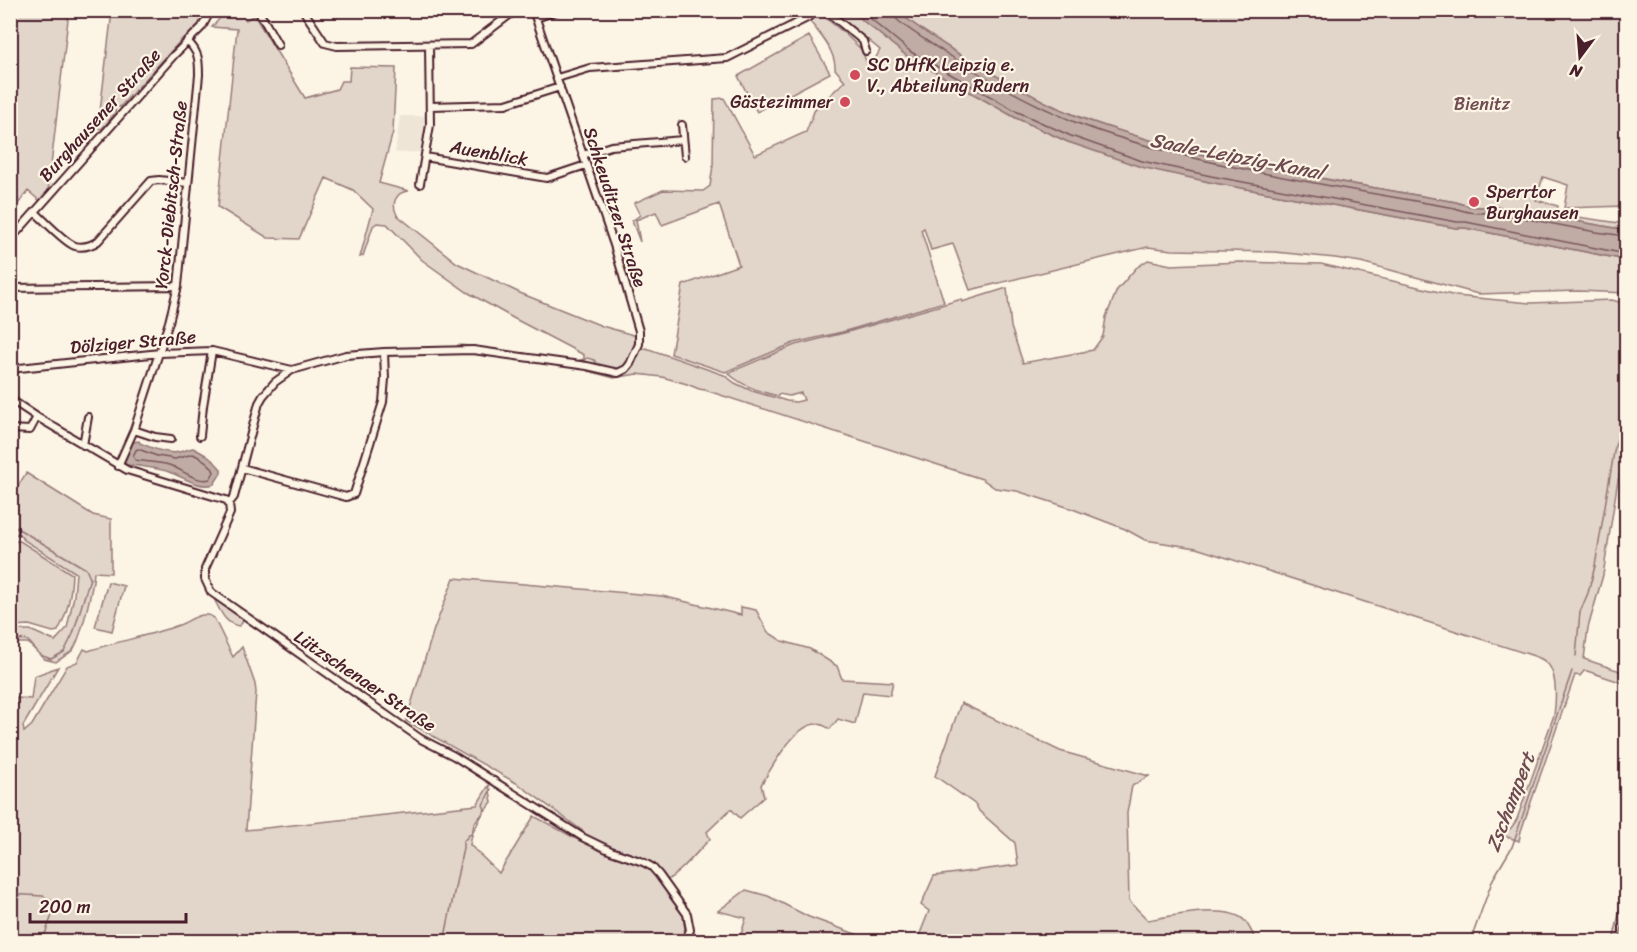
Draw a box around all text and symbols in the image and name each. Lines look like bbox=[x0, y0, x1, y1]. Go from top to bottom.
north arrow bbox=[1550, 27, 1610, 87]
street label: Burghausener Straße bbox=[31, 41, 169, 189]
place label: SC DHfK Leipzig e. V., Abteilung Rudern bbox=[867, 49, 1030, 102]
text: N bbox=[1566, 55, 1586, 87]
marker: SC DHfK Leipzig e. V., Abteilung Rudern bbox=[848, 68, 862, 82]
place label: Gästezimmer bbox=[730, 86, 835, 118]
park label: Bienitz bbox=[1454, 88, 1511, 120]
marker: Gästezimmer bbox=[838, 95, 852, 109]
street label: Yorck-Diebitsch-Straße bbox=[145, 99, 197, 291]
street label: Schkeuditzer Straße bbox=[574, 123, 656, 292]
water label: Saale-Leipzig-Kanal bbox=[1147, 123, 1331, 191]
street label: Auenblick bbox=[446, 130, 531, 176]
place label: Sperrtor Burghausen bbox=[1486, 176, 1579, 229]
marker: Sperrtor Burghausen bbox=[1467, 195, 1481, 209]
street label: Dölziger Straße bbox=[69, 321, 197, 363]
street label: Lützschenaer Straße bbox=[287, 621, 443, 741]
water label: Zschampert bbox=[1476, 745, 1546, 857]
scale bar bbox=[30, 886, 186, 924]
text: 200 m bbox=[39, 891, 91, 923]

